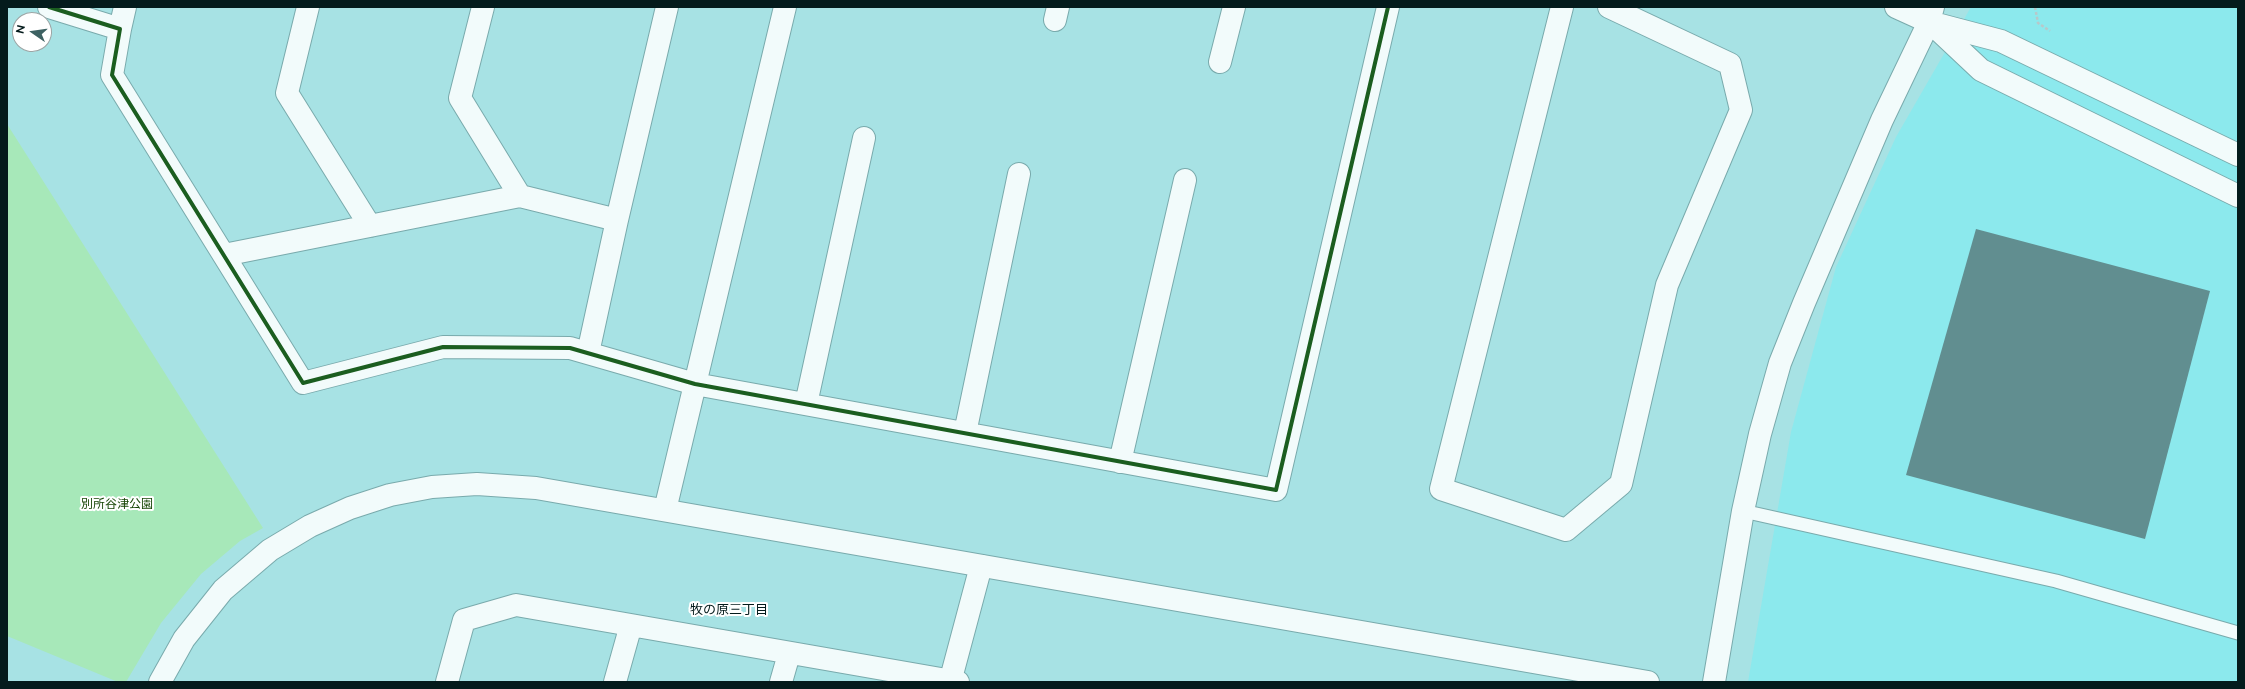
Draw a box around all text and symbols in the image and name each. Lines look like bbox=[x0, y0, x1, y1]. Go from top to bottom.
north arrow bbox=[12, 12, 52, 52]
text: N bbox=[14, 24, 28, 35]
park label: 別所谷津公園 bbox=[81, 497, 153, 511]
district label: 牧の原三丁目 bbox=[690, 602, 768, 618]

